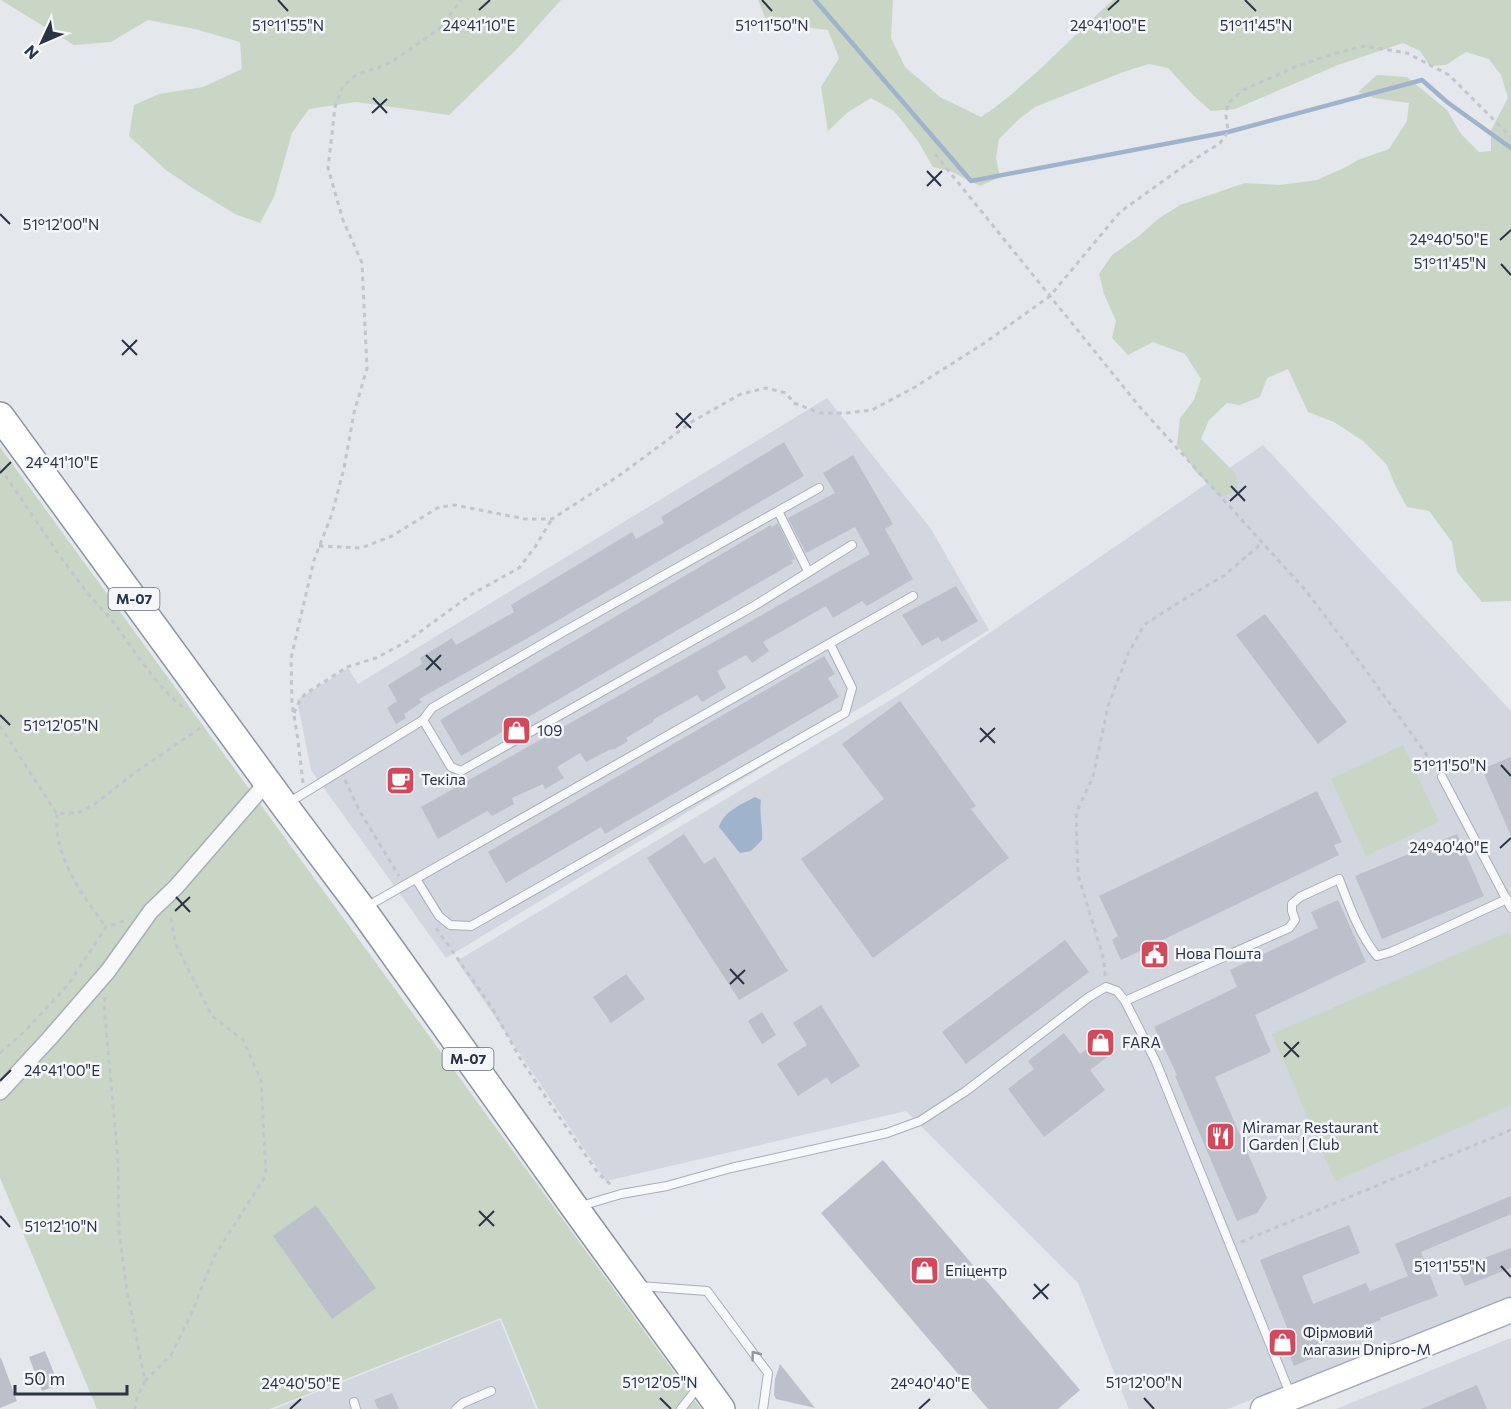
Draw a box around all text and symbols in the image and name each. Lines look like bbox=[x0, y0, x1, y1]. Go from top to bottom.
north arrow bbox=[12, 12, 72, 72]
text: 51°11'55"N bbox=[252, 16, 324, 34]
text: 24°41'10"E bbox=[443, 16, 515, 34]
text: 51°11'50"N bbox=[735, 16, 809, 34]
text: 24°41'00"E bbox=[1070, 16, 1146, 34]
text: 51°11'45"N bbox=[1220, 16, 1292, 34]
text: N bbox=[20, 42, 42, 64]
text: 51°12'00"N bbox=[23, 215, 99, 233]
text: 24°40'50"E bbox=[1410, 230, 1488, 248]
text: 51°11'45"N bbox=[1414, 254, 1486, 272]
text: 24°41'10"E bbox=[26, 453, 98, 471]
road number: М-07 bbox=[108, 588, 160, 610]
shop icon: 109 bbox=[500, 715, 532, 747]
text: 51°12'05"N bbox=[23, 716, 99, 734]
place label: 109 bbox=[537, 721, 562, 739]
text: 51°11'50"N bbox=[1413, 756, 1487, 774]
cafe icon: Текіла bbox=[384, 764, 416, 796]
place label: Текіла bbox=[421, 770, 466, 788]
text: 24°40'40"E bbox=[1409, 838, 1489, 856]
public building icon: Нова Пошта bbox=[1138, 938, 1170, 970]
place label: Нова Пошта bbox=[1175, 944, 1261, 962]
shop icon: FARA bbox=[1085, 1027, 1117, 1059]
place label: FARA bbox=[1122, 1033, 1161, 1051]
road number: М-07 bbox=[442, 1048, 494, 1070]
text: 24°41'00"E bbox=[24, 1061, 100, 1079]
place label: Miramar Restaurant | Garden | Club bbox=[1242, 1118, 1379, 1153]
restaurant icon: Miramar Restaurant | Garden | Club bbox=[1205, 1121, 1237, 1153]
text: 51°12'10"N bbox=[24, 1217, 98, 1235]
shop icon: Епіцентр bbox=[908, 1255, 940, 1287]
text: 51°11'55"N bbox=[1414, 1257, 1486, 1275]
place label: Епіцентр bbox=[945, 1261, 1007, 1279]
place label: Фірмовий магазин Dnipro-M bbox=[1303, 1323, 1431, 1358]
shop icon: Фірмовий магазин Dnipro-M bbox=[1266, 1326, 1298, 1358]
one-way arrow bbox=[752, 1351, 763, 1362]
scale bar bbox=[15, 1358, 128, 1396]
text: 50 m bbox=[24, 1367, 65, 1389]
text: 51°12'05"N bbox=[622, 1373, 698, 1391]
text: 51°12'00"N bbox=[1106, 1373, 1182, 1391]
text: 24°40'50"E bbox=[262, 1374, 340, 1392]
text: 24°40'40"E bbox=[890, 1374, 970, 1392]

